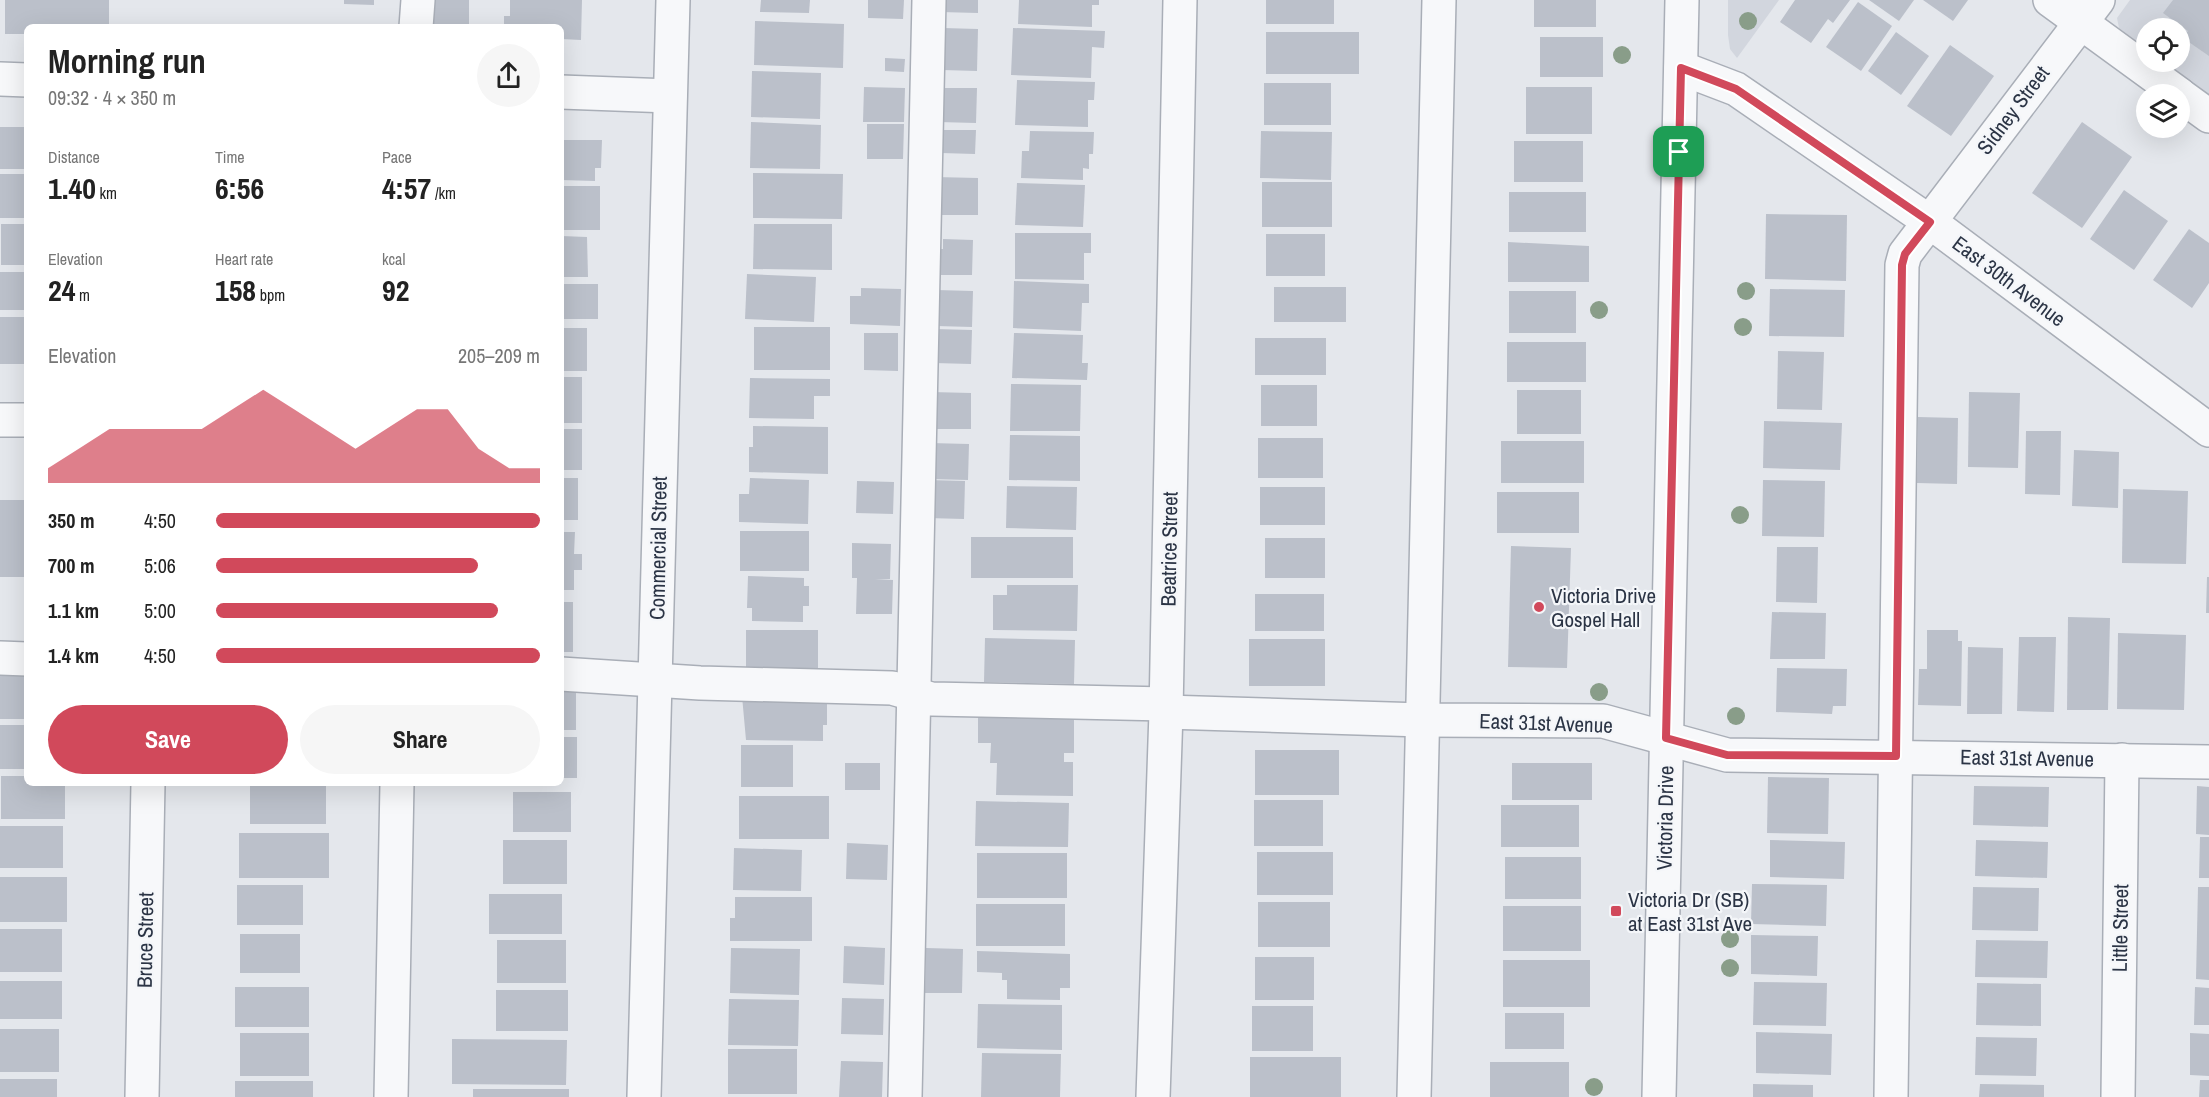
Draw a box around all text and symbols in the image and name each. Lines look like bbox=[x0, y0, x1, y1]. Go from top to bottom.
map controls bbox=[2136, 18, 2190, 138]
button: locate bbox=[2136, 18, 2190, 72]
text: Morning run bbox=[48, 39, 206, 83]
button: share bbox=[477, 44, 540, 107]
street label: Sidney Street bbox=[1970, 59, 2056, 160]
text: 09:32 · 4 × 350 m bbox=[48, 84, 176, 111]
button: layers bbox=[2136, 84, 2190, 138]
pin bbox=[1653, 126, 1704, 177]
icon: arrive bbox=[1662, 135, 1695, 168]
text: Distance bbox=[48, 146, 100, 168]
text: Time bbox=[215, 146, 245, 168]
text: Pace bbox=[382, 146, 412, 168]
text: 1.40 bbox=[48, 168, 96, 208]
text: 6:56 bbox=[215, 168, 264, 208]
text: 4:57 bbox=[382, 168, 431, 208]
text: km bbox=[96, 182, 117, 204]
text: /km bbox=[431, 182, 456, 204]
street label: East 30th Avenue bbox=[1946, 229, 2072, 333]
text: Elevation bbox=[48, 248, 103, 270]
text: Heart rate bbox=[215, 248, 273, 270]
text: kcal bbox=[382, 248, 405, 270]
text: 24 bbox=[48, 270, 75, 310]
text: 158 bbox=[215, 270, 256, 310]
text: 92 bbox=[382, 270, 409, 310]
text: m bbox=[75, 284, 90, 306]
text: bpm bbox=[256, 284, 285, 306]
text: Elevation bbox=[48, 342, 116, 369]
text: 205–209 m bbox=[458, 342, 540, 369]
street label: Commercial Street bbox=[642, 476, 674, 620]
street label: Beatrice Street bbox=[1153, 491, 1185, 607]
text: 350 m bbox=[48, 507, 95, 534]
text: 4:50 bbox=[144, 507, 176, 534]
text: 700 m bbox=[48, 552, 95, 579]
text: 5:06 bbox=[144, 552, 176, 579]
place label: Victoria Drive Gospel Hall bbox=[1551, 581, 1656, 634]
text: 1.1 km bbox=[48, 597, 99, 624]
text: 5:00 bbox=[144, 597, 176, 624]
marker: Victoria Drive Gospel Hall bbox=[1532, 600, 1546, 614]
text: 1.4 km bbox=[48, 642, 99, 669]
text: 4:50 bbox=[144, 642, 176, 669]
button: Save bbox=[48, 705, 288, 774]
button: Share bbox=[300, 705, 540, 774]
street label: East 31st Avenue bbox=[1479, 706, 1613, 740]
street label: East 31st Avenue bbox=[1960, 742, 2094, 774]
street label: Victoria Drive bbox=[1650, 765, 1680, 871]
street label: Little Street bbox=[2105, 884, 2135, 972]
place label: Victoria Dr (SB) at East 31st Ave bbox=[1628, 885, 1752, 938]
street label: Bruce Street bbox=[130, 892, 160, 988]
marker: Victoria Dr (SB) at East 31st Ave bbox=[1609, 904, 1623, 918]

